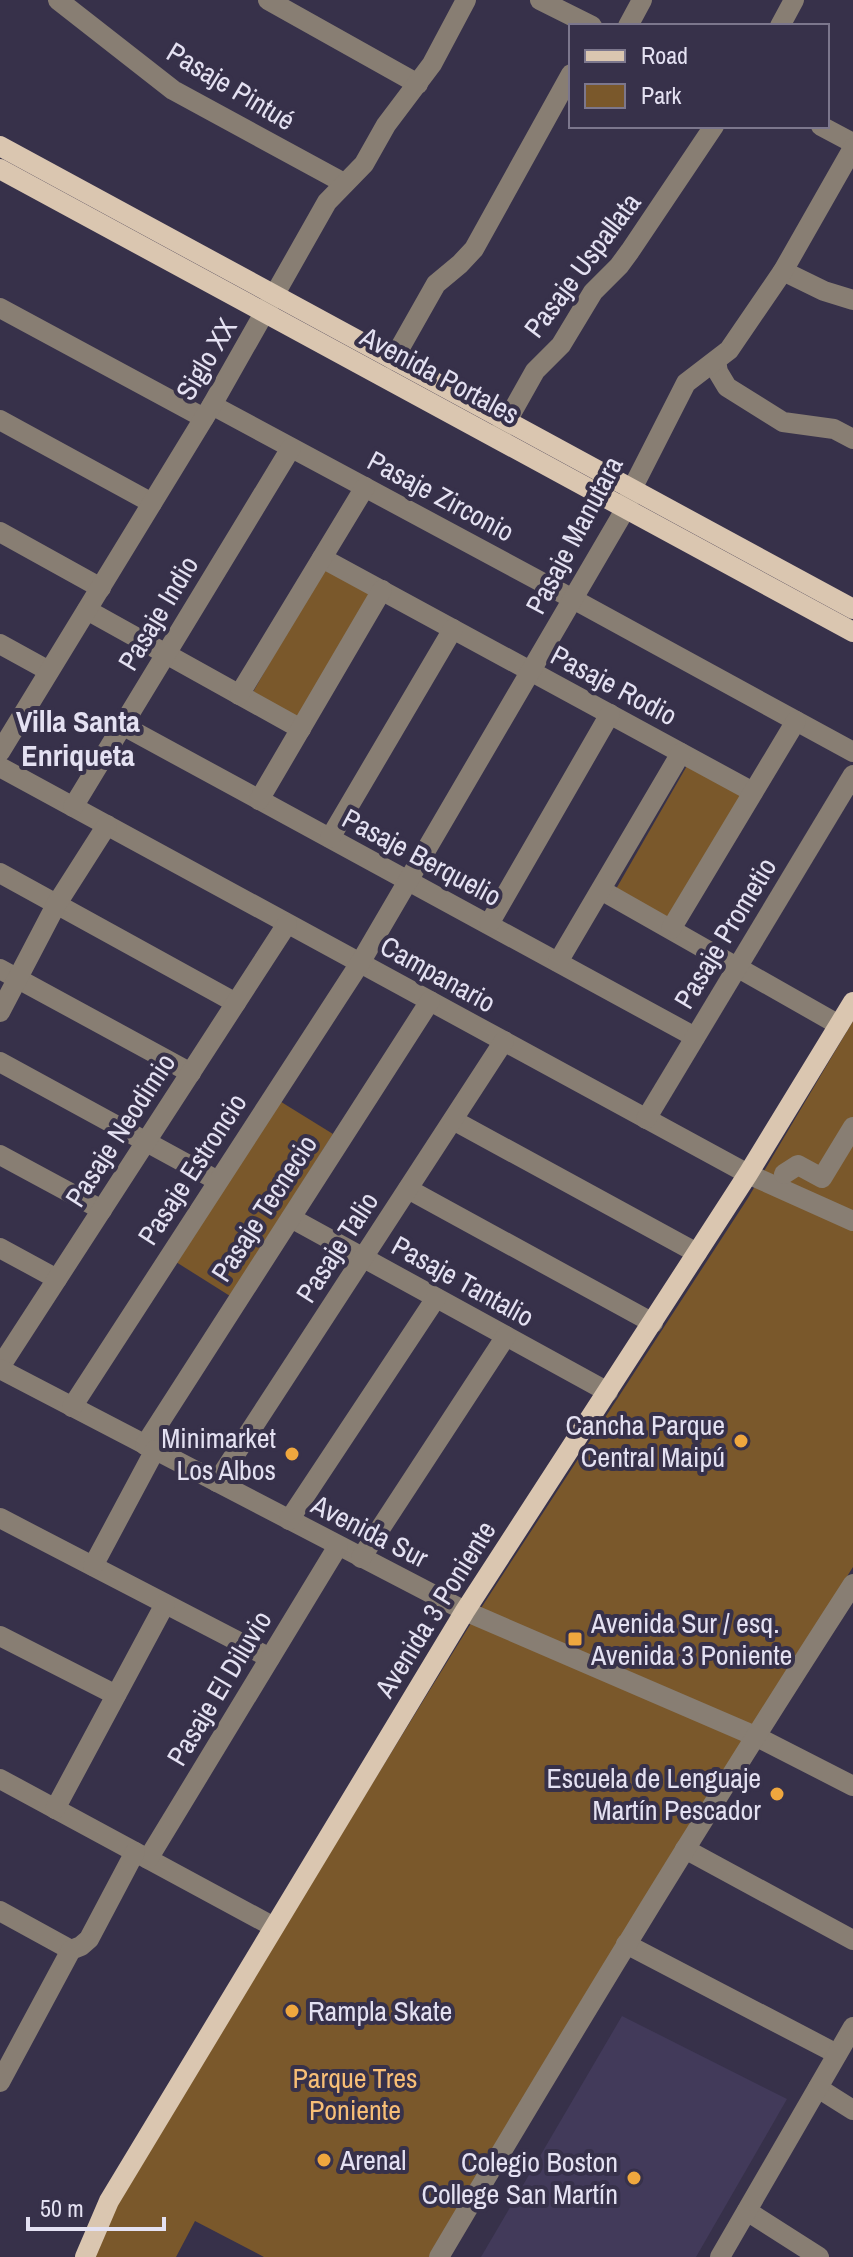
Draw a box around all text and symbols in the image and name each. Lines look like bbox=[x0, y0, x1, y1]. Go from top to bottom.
legend bbox=[569, 24, 829, 128]
street label: Pasaje Pintué bbox=[160, 33, 302, 139]
text: Road bbox=[641, 39, 688, 71]
text: Park bbox=[641, 79, 682, 111]
street label: Pasaje Uspallata bbox=[515, 185, 649, 345]
street label: Siglo XX bbox=[167, 310, 246, 407]
street label: Avenida Portales bbox=[353, 317, 526, 433]
street label: Pasaje Zirconio bbox=[361, 441, 521, 551]
street label: Pasaje Manutara bbox=[516, 449, 632, 621]
street label: Pasaje Indio bbox=[109, 549, 207, 677]
street label: Pasaje Rodio bbox=[544, 636, 684, 734]
district label: Villa Santa Enriqueta bbox=[16, 701, 140, 775]
street label: Pasaje Berquelio bbox=[336, 799, 508, 915]
street label: Pasaje Prometio bbox=[665, 850, 785, 1016]
street label: Campanario bbox=[374, 927, 502, 1021]
street label: Pasaje Neodimio bbox=[56, 1046, 184, 1214]
street label: Pasaje Estroncio bbox=[129, 1086, 255, 1252]
street label: Pasaje Tecnecio bbox=[202, 1127, 326, 1289]
street label: Pasaje Talio bbox=[287, 1184, 387, 1310]
street label: Pasaje Tantalio bbox=[385, 1226, 541, 1336]
place label: Cancha Parque Central Maipú bbox=[565, 1406, 725, 1476]
place label: Minimarket Los Albos bbox=[161, 1419, 276, 1489]
marker: Cancha Parque Central Maipú bbox=[732, 1432, 750, 1450]
marker: Minimarket Los Albos bbox=[283, 1445, 301, 1463]
street label: Avenida Sur bbox=[304, 1485, 435, 1577]
street label: Avenida 3 Poniente bbox=[365, 1514, 504, 1705]
street label: Pasaje El Diluvio bbox=[158, 1603, 280, 1773]
place label: Avenida Sur / esq. Avenida 3 Poniente bbox=[590, 1604, 792, 1674]
marker: Avenida Sur / esq. Avenida 3 Poniente bbox=[566, 1630, 584, 1648]
place label: Escuela de Lenguaje Martín Pescador bbox=[547, 1759, 761, 1829]
marker: Escuela de Lenguaje Martín Pescador bbox=[768, 1785, 786, 1803]
place label: Rampla Skate bbox=[308, 1992, 452, 2030]
marker: Rampla Skate bbox=[283, 2002, 301, 2020]
park label: Parque Tres Poniente bbox=[292, 2059, 418, 2129]
place label: Arenal bbox=[339, 2141, 406, 2179]
place label: Colegio Boston College San Martín bbox=[421, 2143, 618, 2213]
marker: Arenal bbox=[315, 2151, 333, 2169]
marker: Colegio Boston College San Martín bbox=[625, 2169, 643, 2187]
scale bar bbox=[28, 2181, 164, 2231]
text: 50 m bbox=[40, 2192, 84, 2224]

